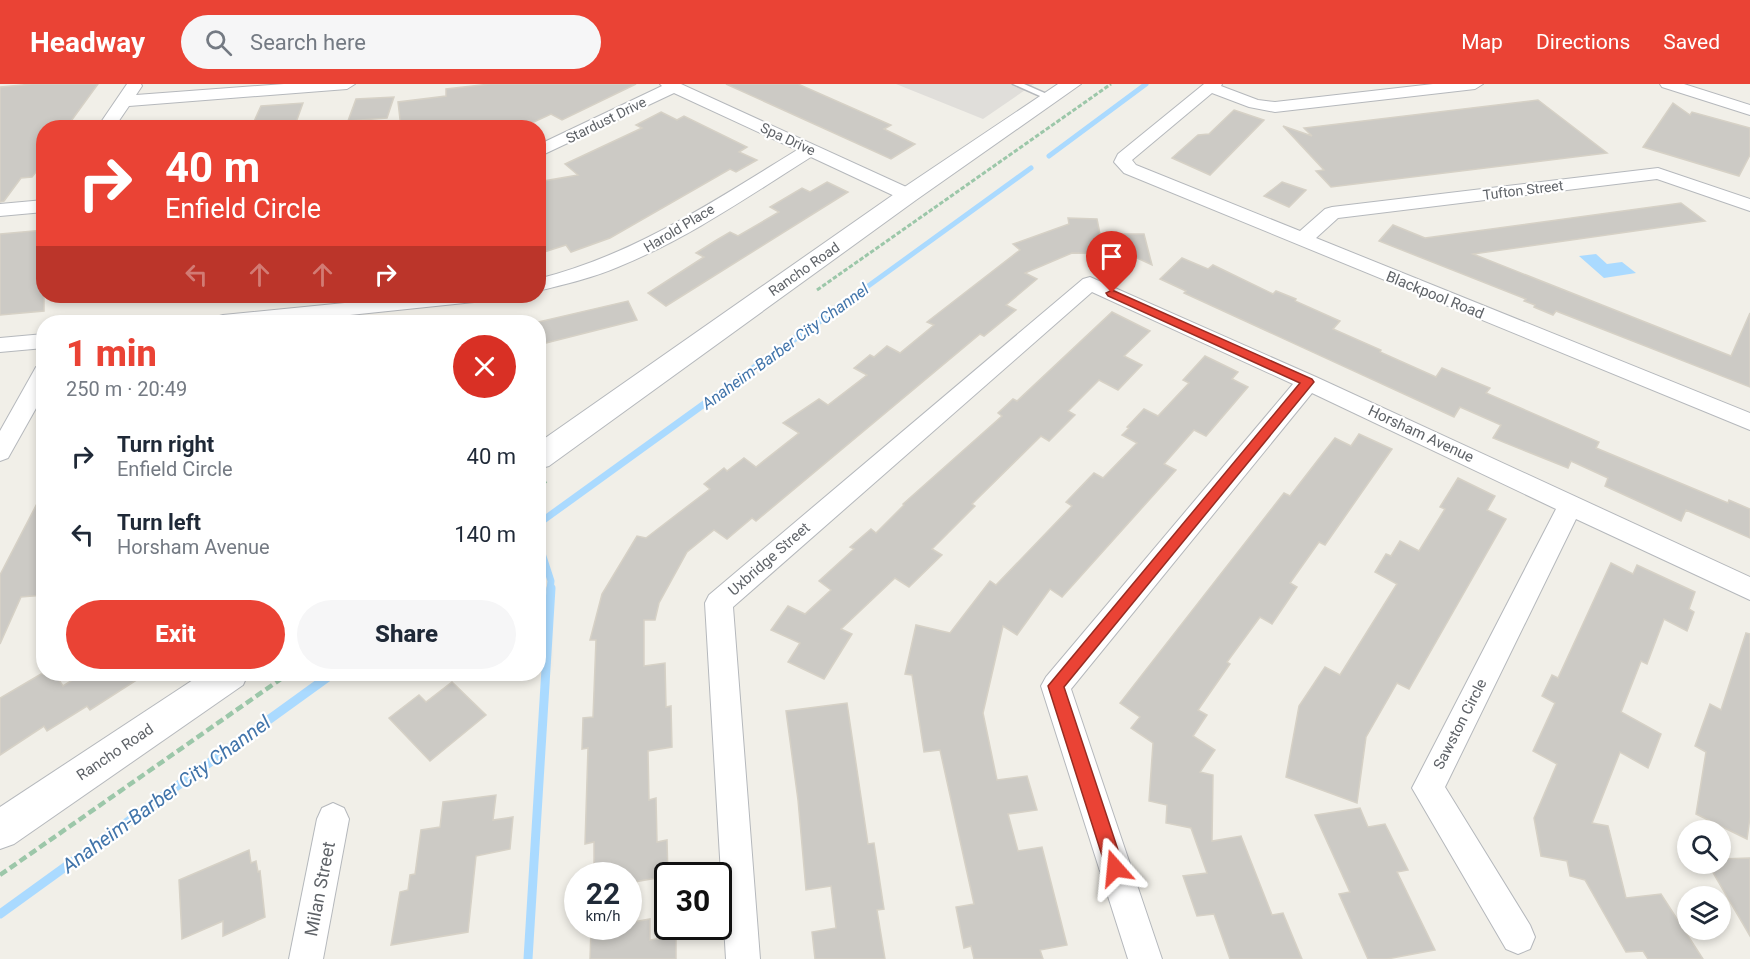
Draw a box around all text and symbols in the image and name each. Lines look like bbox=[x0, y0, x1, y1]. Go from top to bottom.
search box bbox=[181, 15, 601, 69]
text: Headway bbox=[30, 26, 145, 59]
icon: search bbox=[202, 26, 235, 59]
text: Search here bbox=[250, 30, 366, 55]
text: Map bbox=[1461, 30, 1503, 54]
text: Directions bbox=[1536, 30, 1630, 54]
text: Saved bbox=[1663, 30, 1720, 54]
street label: Stardust Drive bbox=[563, 94, 649, 146]
street label: Spa Drive bbox=[758, 119, 818, 159]
text: 40 m bbox=[165, 143, 260, 192]
icon: right bbox=[66, 144, 144, 222]
street label: Tufton Street bbox=[1482, 177, 1565, 203]
text: Enfield Circle bbox=[165, 193, 321, 225]
street label: Harold Place bbox=[641, 201, 717, 255]
pin bbox=[1086, 231, 1137, 293]
street label: Rancho Road bbox=[766, 239, 842, 299]
icon: arrive bbox=[1095, 240, 1128, 273]
icon: left bbox=[180, 258, 213, 291]
icon: ahead bbox=[243, 258, 276, 291]
icon: ahead bbox=[306, 258, 339, 291]
icon: right bbox=[369, 258, 402, 291]
street label: Blackpool Road bbox=[1383, 267, 1487, 323]
water label: Anaheim-Barber City Channel bbox=[697, 279, 873, 414]
text: 1 min bbox=[66, 333, 157, 375]
button: close bbox=[453, 335, 516, 398]
text: 250 m · 20:49 bbox=[66, 377, 187, 401]
street label: Horsham Avenue bbox=[1365, 402, 1477, 466]
text: Turn right bbox=[117, 432, 214, 457]
icon: right bbox=[66, 440, 99, 473]
text: 40 m bbox=[467, 444, 516, 469]
text: Enfield Circle bbox=[117, 457, 233, 481]
text: Turn left bbox=[117, 510, 201, 535]
icon: left bbox=[66, 518, 99, 551]
street label: Uxbridge Street bbox=[724, 519, 814, 599]
text: 140 m bbox=[454, 522, 516, 547]
text: Horsham Avenue bbox=[117, 535, 270, 559]
button: Exit bbox=[66, 600, 285, 669]
button: Share bbox=[297, 600, 516, 669]
street label: Sawston Circle bbox=[1429, 676, 1491, 772]
water label: Anaheim-Barber City Channel bbox=[56, 710, 275, 878]
street label: Rancho Road bbox=[73, 720, 157, 784]
map controls bbox=[1677, 820, 1731, 940]
button: search bbox=[1677, 820, 1731, 874]
position arrow bbox=[1083, 836, 1147, 900]
street label: Milan Street bbox=[300, 840, 339, 938]
speed limit sign: 30 bbox=[654, 862, 732, 940]
text: 22 bbox=[586, 876, 620, 911]
button: layers bbox=[1677, 886, 1731, 940]
text: km/h bbox=[585, 907, 621, 925]

